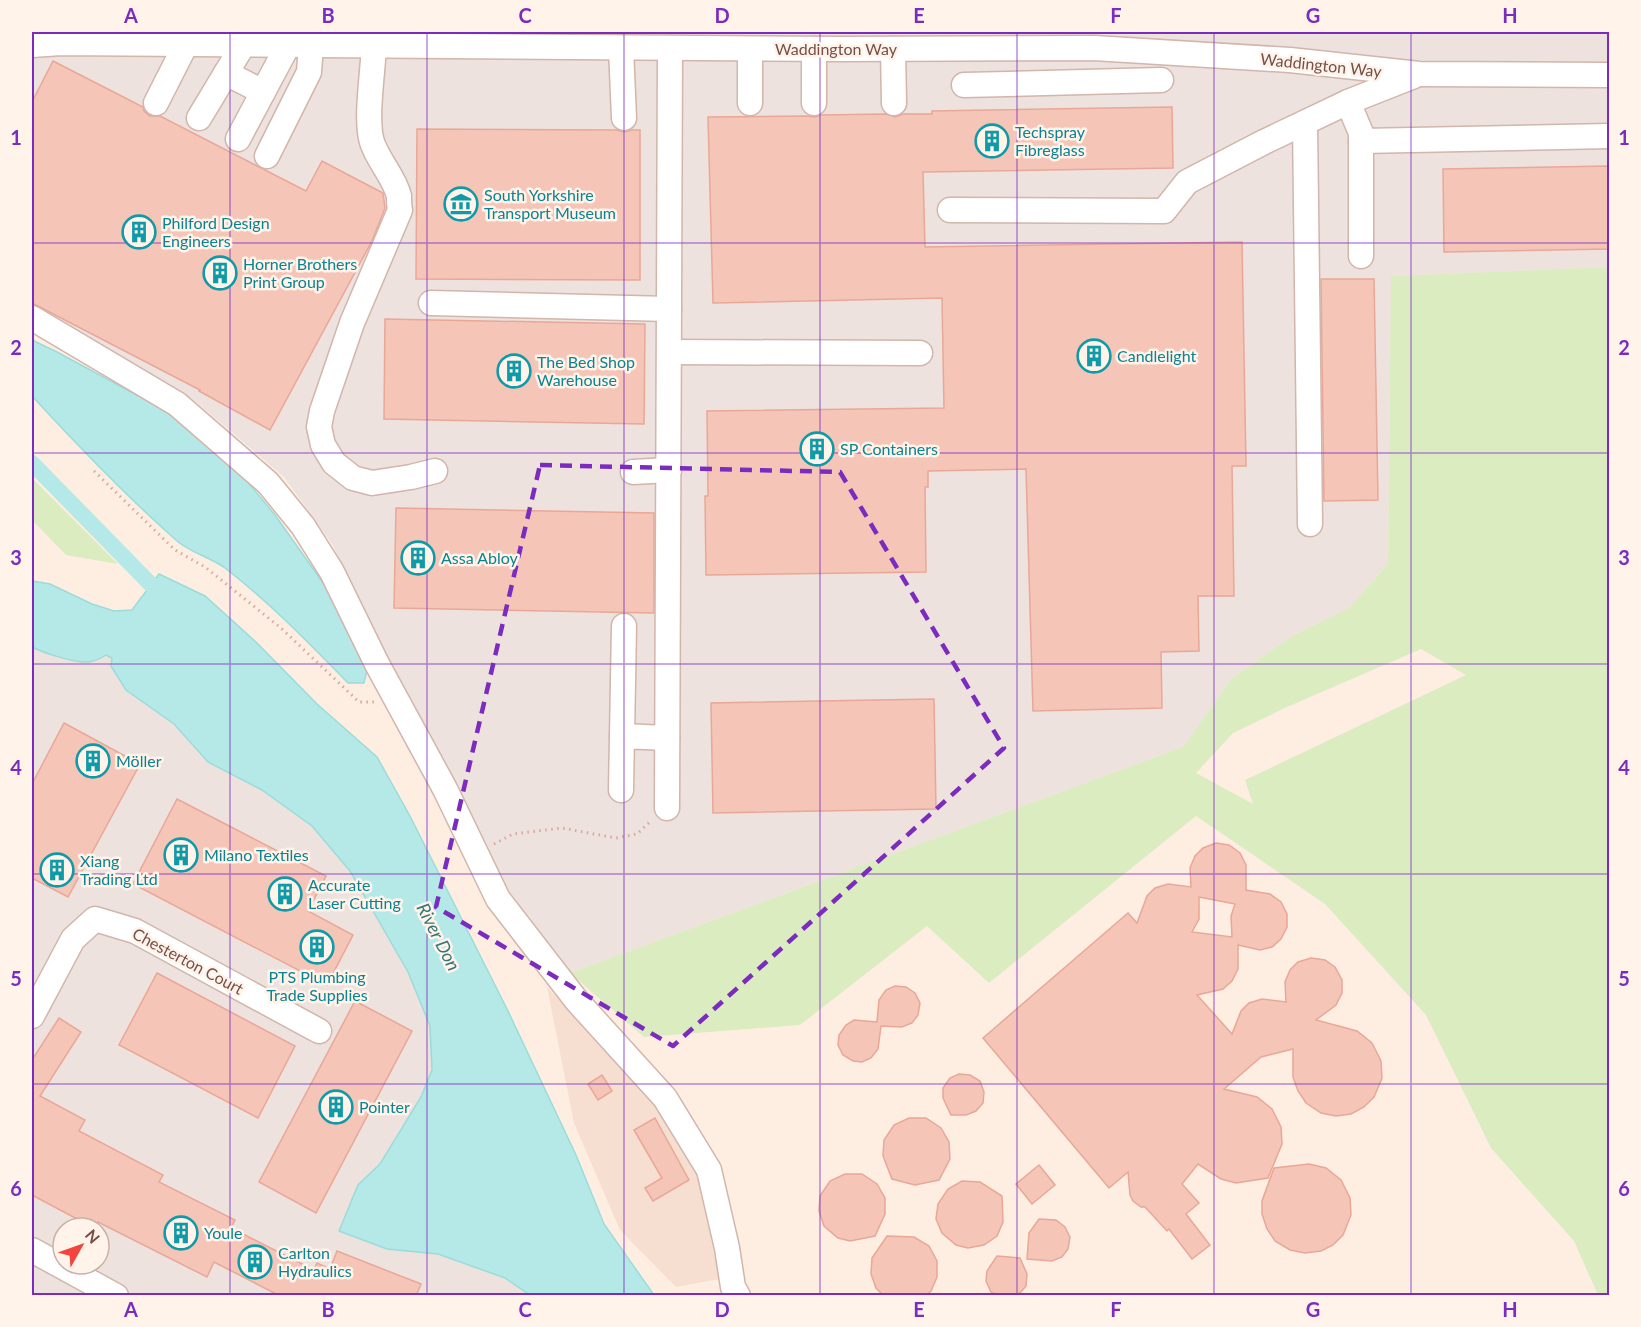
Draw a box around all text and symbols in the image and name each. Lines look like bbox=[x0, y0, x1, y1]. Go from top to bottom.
text: A bbox=[123, 3, 138, 27]
text: B bbox=[321, 3, 335, 27]
text: C bbox=[518, 3, 532, 27]
text: D bbox=[714, 3, 730, 27]
text: E bbox=[913, 3, 925, 27]
text: F bbox=[1110, 3, 1122, 27]
text: G bbox=[1306, 3, 1320, 27]
text: H bbox=[1502, 3, 1518, 27]
street label: Waddington Way bbox=[775, 39, 898, 58]
street label: Waddington Way bbox=[1259, 49, 1383, 80]
place label: Techspray Fibreglass bbox=[1015, 122, 1086, 159]
building icon: Techspray Fibreglass bbox=[974, 123, 1010, 159]
text: 1 bbox=[10, 125, 22, 149]
text: 1 bbox=[1618, 125, 1630, 149]
place label: South Yorkshire Transport Museum bbox=[484, 185, 616, 222]
museum icon: South Yorkshire Transport Museum bbox=[443, 186, 479, 222]
place label: Philford Design Engineers bbox=[162, 213, 270, 250]
building icon: Philford Design Engineers bbox=[121, 214, 157, 250]
place label: Horner Brothers Print Group bbox=[243, 254, 357, 291]
building icon: Horner Brothers Print Group bbox=[202, 255, 238, 291]
text: 2 bbox=[10, 335, 22, 359]
text: 2 bbox=[1618, 335, 1630, 359]
building icon: Candlelight bbox=[1076, 338, 1112, 374]
place label: Candlelight bbox=[1117, 346, 1197, 365]
place label: The Bed Shop Warehouse bbox=[537, 352, 635, 389]
building icon: The Bed Shop Warehouse bbox=[496, 353, 532, 389]
building icon: SP Containers bbox=[799, 431, 835, 467]
place label: SP Containers bbox=[840, 439, 938, 458]
building icon: Assa Abloy bbox=[400, 540, 436, 576]
text: 3 bbox=[10, 545, 22, 569]
text: 3 bbox=[1618, 545, 1630, 569]
place label: Assa Abloy bbox=[441, 548, 519, 567]
building icon: Möller bbox=[75, 743, 111, 779]
place label: Möller bbox=[116, 751, 162, 770]
text: 4 bbox=[10, 755, 22, 779]
text: 4 bbox=[1618, 755, 1630, 779]
building icon: Milano Textiles bbox=[163, 837, 199, 873]
place label: Milano Textiles bbox=[204, 845, 309, 864]
place label: Xiang Trading Ltd bbox=[80, 851, 158, 888]
building icon: Xiang Trading Ltd bbox=[39, 852, 75, 888]
place label: Accurate Laser Cutting bbox=[308, 875, 401, 912]
building icon: Accurate Laser Cutting bbox=[267, 876, 303, 912]
water label: River Don bbox=[412, 899, 465, 974]
street label: Chesterton Court bbox=[130, 923, 247, 998]
building icon: PTS Plumbing Trade Supplies bbox=[299, 929, 335, 965]
text: 5 bbox=[10, 966, 22, 990]
text: 5 bbox=[1618, 966, 1630, 990]
place label: PTS Plumbing Trade Supplies bbox=[266, 967, 368, 1004]
building icon: Pointer bbox=[318, 1089, 354, 1125]
place label: Pointer bbox=[359, 1097, 410, 1116]
text: 6 bbox=[10, 1176, 22, 1200]
text: 6 bbox=[1618, 1176, 1630, 1200]
building icon: Youle bbox=[163, 1215, 199, 1251]
north arrow bbox=[51, 1216, 111, 1276]
place label: Youle bbox=[204, 1223, 242, 1242]
text: N bbox=[82, 1225, 104, 1247]
place label: Carlton Hydraulics bbox=[278, 1243, 352, 1280]
building icon: Carlton Hydraulics bbox=[237, 1244, 273, 1280]
text: A bbox=[123, 1297, 138, 1321]
text: B bbox=[321, 1297, 335, 1321]
text: C bbox=[518, 1297, 532, 1321]
text: D bbox=[714, 1297, 730, 1321]
text: E bbox=[913, 1297, 925, 1321]
text: F bbox=[1110, 1297, 1122, 1321]
text: G bbox=[1306, 1297, 1320, 1321]
text: H bbox=[1502, 1297, 1518, 1321]

